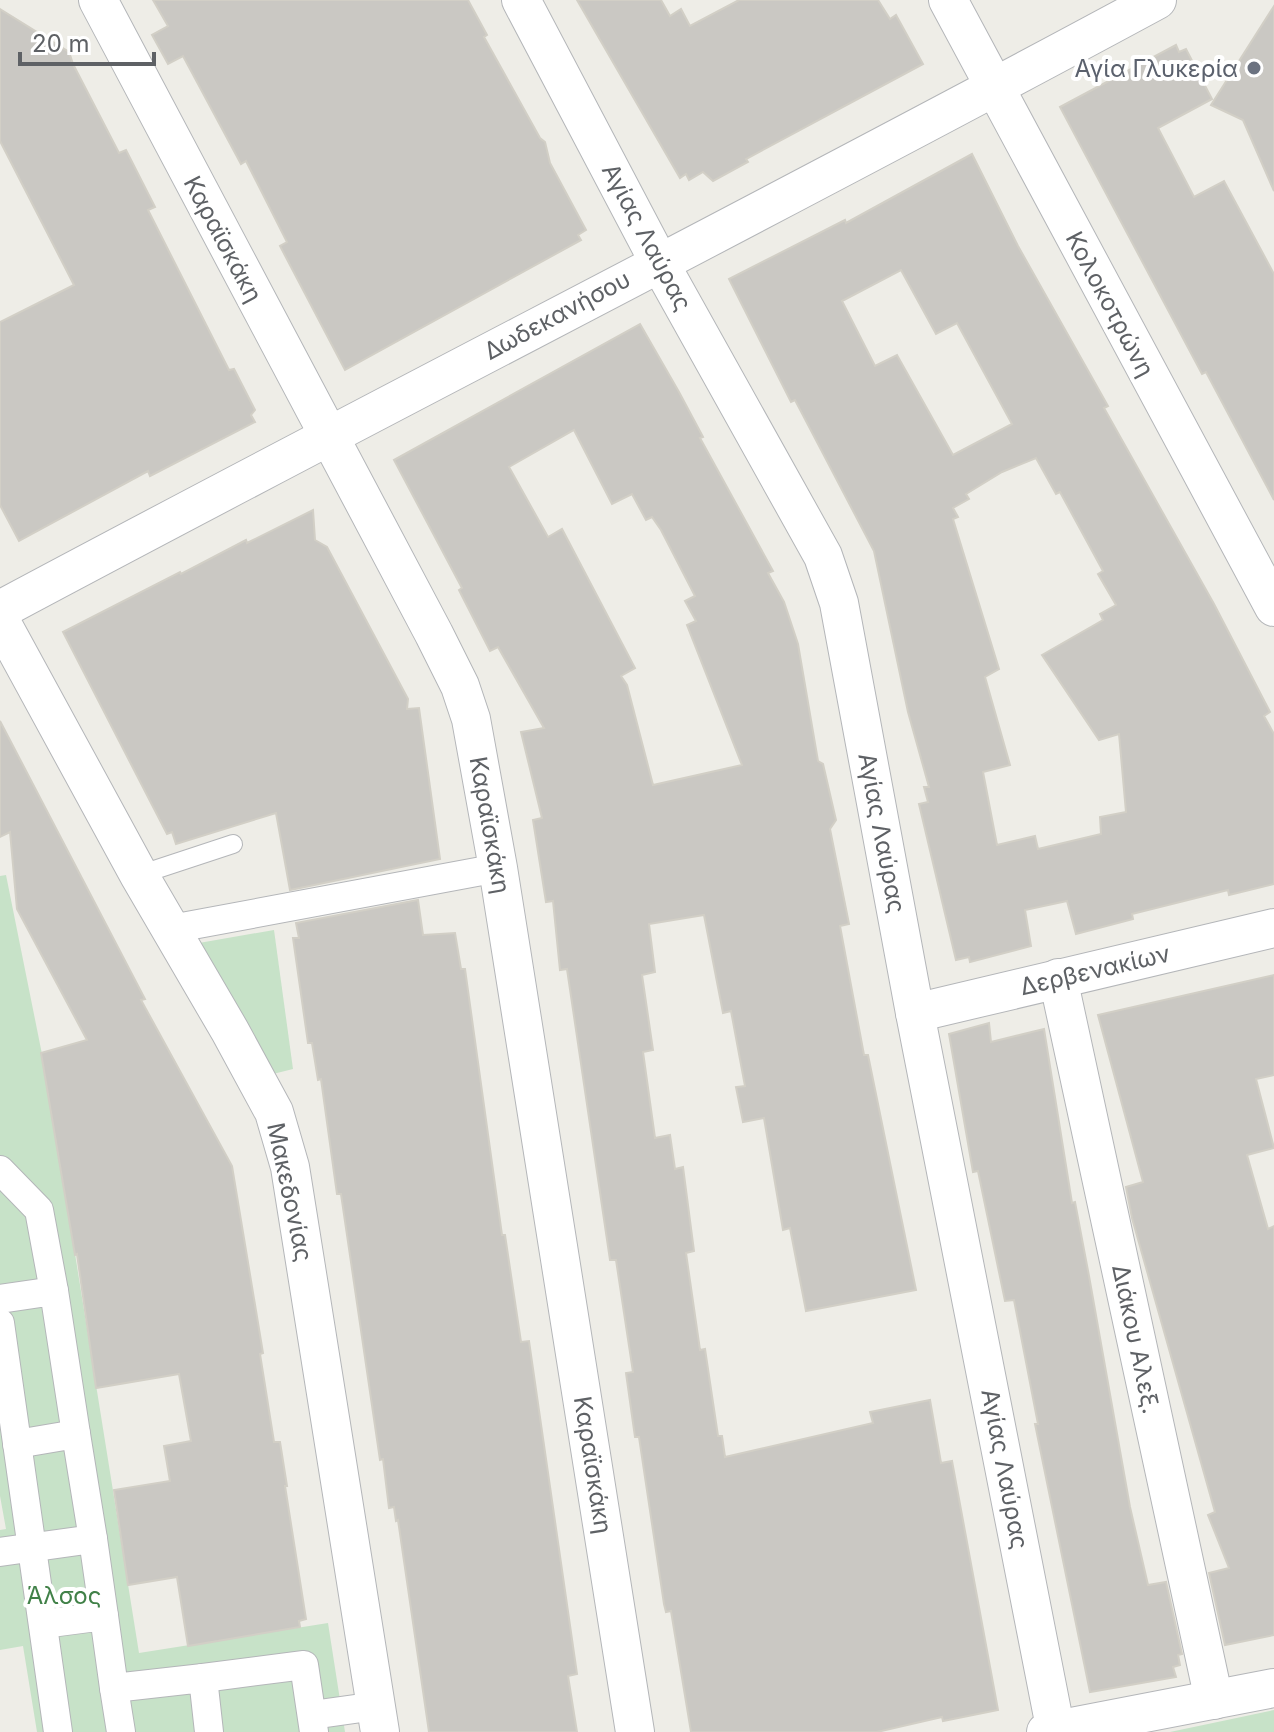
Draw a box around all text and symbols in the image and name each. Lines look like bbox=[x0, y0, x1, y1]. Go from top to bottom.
scale bar bbox=[20, 16, 154, 66]
text: 20 m bbox=[32, 29, 90, 58]
place label: Αγία Γλυκερία bbox=[1074, 54, 1238, 83]
marker: Αγία Γλυκερία bbox=[1245, 59, 1263, 77]
street label: Αγίας Λαύρας bbox=[596, 158, 698, 316]
street label: Καραϊσκάκη bbox=[178, 171, 268, 307]
street label: Κολοκοτρώνη bbox=[1060, 226, 1160, 382]
street label: Δωδεκανήσου bbox=[479, 264, 635, 366]
street label: Αγίας Λαύρας bbox=[852, 750, 912, 916]
street label: Καραϊσκάκη bbox=[464, 754, 516, 896]
street label: Δερβενακίων bbox=[1017, 939, 1173, 1001]
street label: Μακεδονίας bbox=[261, 1120, 319, 1264]
street label: Διάκου Αλεξ. bbox=[1106, 1262, 1166, 1416]
street label: Αγίας Λαύρας bbox=[975, 1386, 1035, 1552]
street label: Καραϊσκάκη bbox=[568, 1394, 618, 1536]
park label: Άλσος bbox=[27, 1581, 101, 1610]

